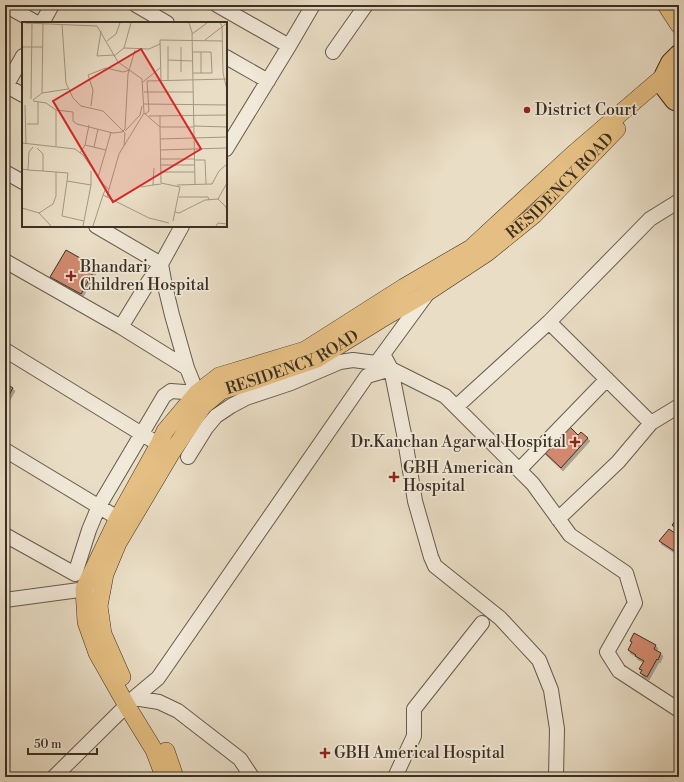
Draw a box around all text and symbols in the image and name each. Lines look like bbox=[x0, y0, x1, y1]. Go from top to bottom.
inset map bbox=[22, 22, 227, 227]
place label: District Court bbox=[535, 100, 638, 120]
marker: District Court bbox=[522, 105, 532, 115]
street label: RESIDENCY ROAD bbox=[502, 129, 618, 243]
place label: Bhandari Children Hospital bbox=[79, 257, 209, 295]
marker: Bhandari Children Hospital bbox=[65, 270, 77, 282]
street label: RESIDENCY ROAD bbox=[223, 326, 362, 399]
place label: Dr.Kanchan Agarwal Hospital bbox=[351, 432, 566, 452]
marker: Dr.Kanchan Agarwal Hospital bbox=[569, 436, 581, 448]
place label: GBH American Hospital bbox=[403, 458, 514, 496]
marker: GBH American Hospital bbox=[388, 471, 400, 483]
scale bar bbox=[28, 730, 97, 756]
text: 50 m bbox=[34, 737, 62, 752]
place label: GBH Americal Hospital bbox=[334, 743, 505, 763]
marker: GBH Americal Hospital bbox=[319, 747, 331, 759]

